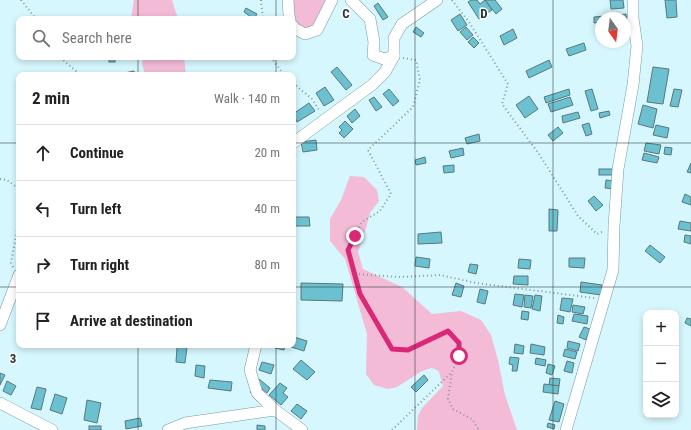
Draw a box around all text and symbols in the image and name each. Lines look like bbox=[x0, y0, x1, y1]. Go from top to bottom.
text: C bbox=[342, 6, 350, 21]
text: D bbox=[480, 6, 488, 21]
north arrow bbox=[595, 12, 631, 48]
search box bbox=[16, 16, 296, 60]
icon: search bbox=[30, 27, 52, 49]
text: Search here bbox=[62, 29, 132, 47]
text: 2 min bbox=[32, 88, 70, 108]
text: Walk · 140 m bbox=[214, 91, 280, 106]
icon: ahead bbox=[32, 142, 54, 164]
text: Continue bbox=[70, 144, 124, 162]
text: 20 m bbox=[254, 145, 280, 160]
icon: left bbox=[32, 198, 54, 220]
text: Turn left bbox=[70, 200, 121, 218]
text: 40 m bbox=[254, 201, 280, 216]
route end bbox=[346, 227, 364, 245]
icon: right bbox=[32, 254, 54, 276]
text: Turn right bbox=[70, 256, 129, 274]
text: 80 m bbox=[254, 257, 280, 272]
icon: arrive bbox=[32, 310, 54, 332]
map controls bbox=[643, 310, 679, 418]
button: + bbox=[643, 310, 679, 346]
text: Arrive at destination bbox=[70, 312, 193, 330]
button: − bbox=[643, 346, 679, 382]
route start bbox=[450, 347, 468, 365]
text: 3 bbox=[10, 351, 16, 366]
button: layers bbox=[643, 382, 679, 418]

